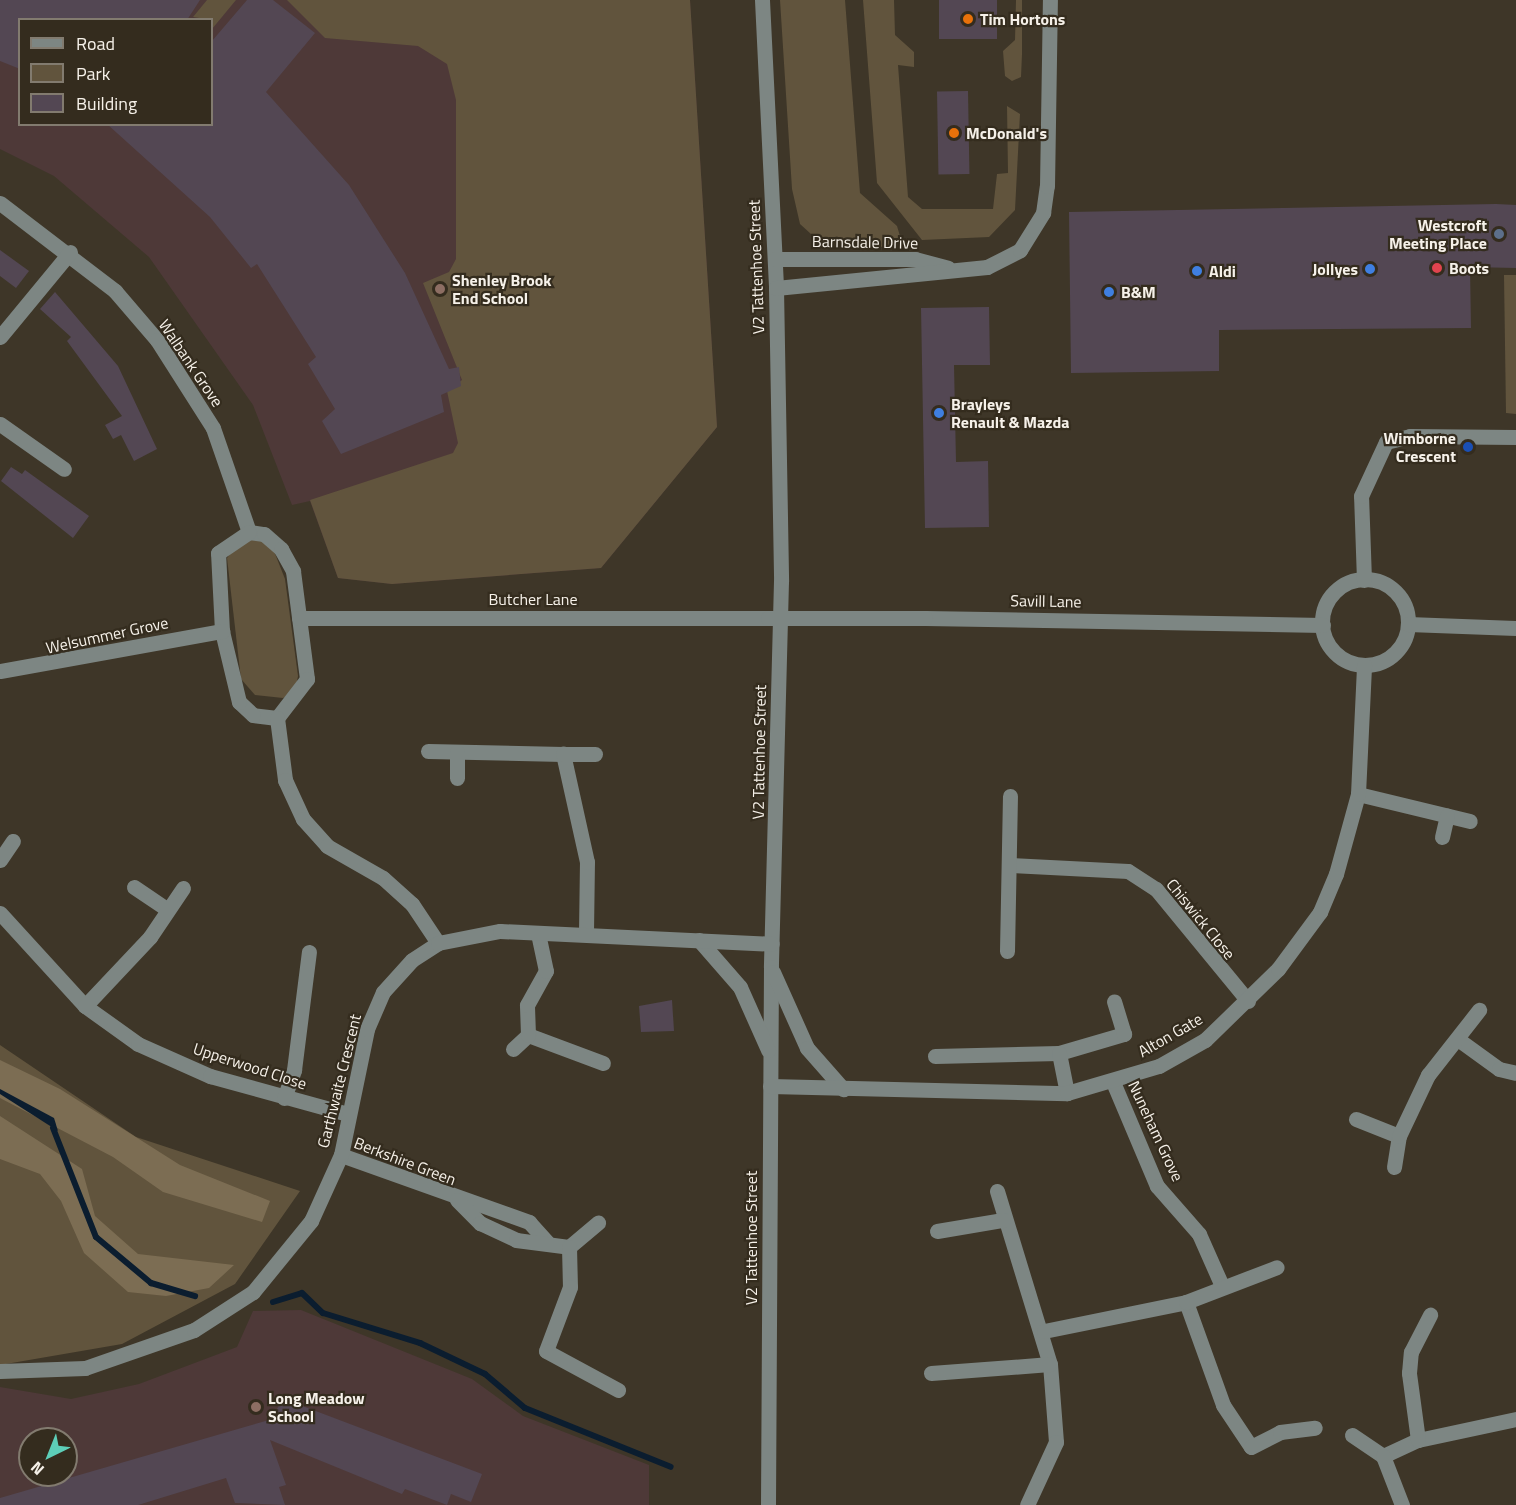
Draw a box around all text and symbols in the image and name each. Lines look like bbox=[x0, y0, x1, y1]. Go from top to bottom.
place label: Tim Hortons bbox=[980, 9, 1065, 29]
marker: Tim Hortons bbox=[961, 12, 975, 26]
legend bbox=[18, 18, 213, 126]
text: Road bbox=[76, 30, 115, 57]
text: Park bbox=[76, 60, 110, 87]
text: Building bbox=[76, 90, 137, 117]
place label: McDonald's bbox=[966, 123, 1047, 143]
marker: McDonald's bbox=[947, 126, 961, 140]
street label: V2 Tattenhoe Street bbox=[744, 199, 768, 335]
place label: Westcroft Meeting Place bbox=[1389, 215, 1487, 253]
marker: Westcroft Meeting Place bbox=[1492, 227, 1506, 241]
street label: Barnsdale Drive bbox=[812, 231, 918, 253]
place label: Boots bbox=[1449, 258, 1489, 278]
place label: Jollyes bbox=[1313, 259, 1358, 279]
place label: Aldi bbox=[1209, 261, 1236, 281]
marker: Boots bbox=[1430, 261, 1444, 275]
marker: Jollyes bbox=[1363, 262, 1377, 276]
marker: Aldi bbox=[1190, 264, 1204, 278]
place label: Shenley Brook End School bbox=[452, 270, 551, 308]
marker: Shenley Brook End School bbox=[433, 282, 447, 296]
place label: B&M bbox=[1121, 282, 1156, 302]
marker: B&M bbox=[1102, 285, 1116, 299]
street label: Walbank Grove bbox=[155, 316, 227, 410]
place label: Brayleys Renault & Mazda bbox=[951, 394, 1069, 432]
marker: Brayleys Renault & Mazda bbox=[932, 406, 946, 420]
place label: Wimborne Crescent bbox=[1383, 428, 1456, 466]
marker: Wimborne Crescent bbox=[1461, 440, 1475, 454]
street label: Butcher Lane bbox=[488, 589, 578, 609]
street label: Savill Lane bbox=[1010, 591, 1082, 611]
street label: Welsummer Grove bbox=[44, 613, 170, 657]
street label: V2 Tattenhoe Street bbox=[748, 685, 770, 819]
street label: Chiswick Close bbox=[1163, 875, 1239, 963]
street label: Alton Gate bbox=[1134, 1009, 1206, 1061]
street label: Garthwaite Crescent bbox=[313, 1012, 365, 1150]
street label: Upperwood Close bbox=[191, 1039, 309, 1093]
street label: Nuneham Grove bbox=[1124, 1078, 1188, 1184]
street label: Berkshire Green bbox=[351, 1133, 459, 1189]
street label: V2 Tattenhoe Street bbox=[741, 1171, 761, 1305]
place label: Long Meadow School bbox=[268, 1388, 365, 1426]
marker: Long Meadow School bbox=[249, 1400, 263, 1414]
north arrow bbox=[18, 1427, 78, 1487]
text: N bbox=[25, 1456, 49, 1481]

